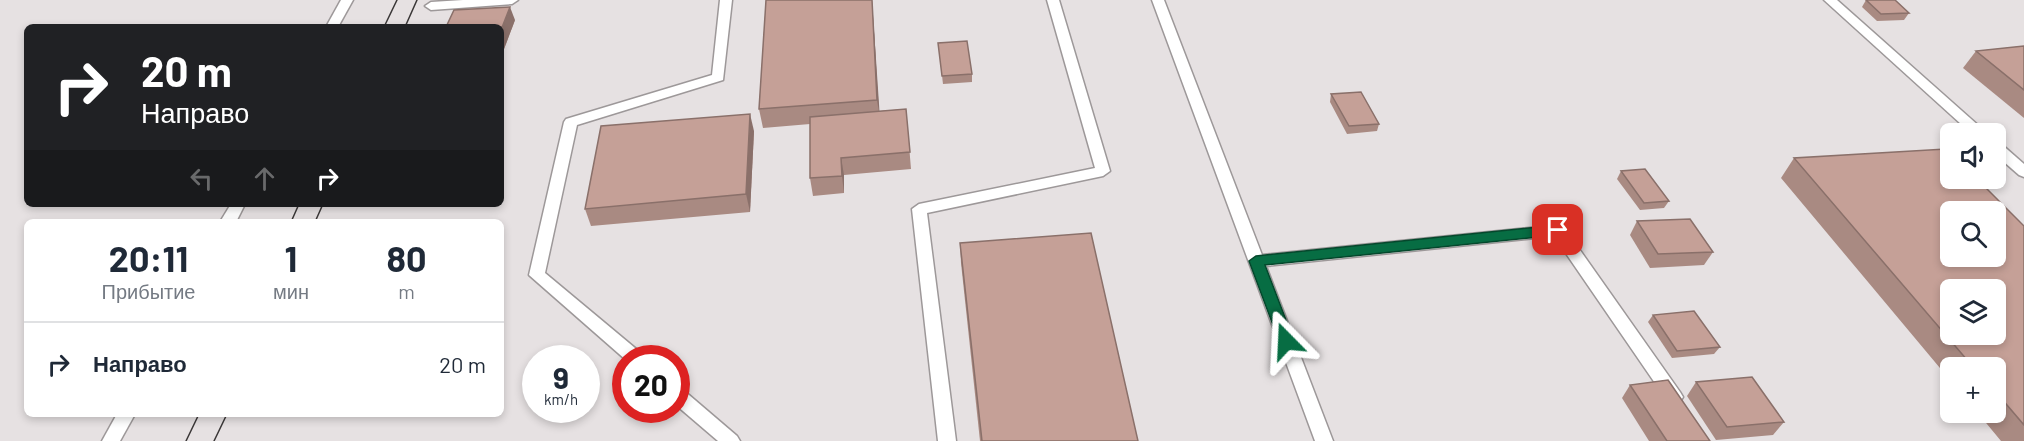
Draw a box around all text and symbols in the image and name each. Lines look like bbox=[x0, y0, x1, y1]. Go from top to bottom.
text: 20 m bbox=[141, 45, 232, 95]
icon: right bbox=[42, 48, 120, 126]
text: Направо bbox=[141, 96, 249, 128]
map controls bbox=[1940, 123, 2006, 423]
button: sound bbox=[1940, 123, 2006, 189]
icon: left bbox=[185, 162, 218, 195]
icon: ahead bbox=[248, 162, 281, 195]
icon: right bbox=[311, 162, 344, 195]
button: search bbox=[1940, 201, 2006, 267]
pin bbox=[1532, 204, 1583, 255]
icon: arrive bbox=[1541, 213, 1574, 246]
text: 20:11 bbox=[109, 236, 188, 279]
text: 1 bbox=[285, 236, 297, 279]
text: 80 bbox=[386, 236, 426, 279]
text: Прибытие bbox=[102, 279, 195, 303]
text: мин bbox=[273, 279, 309, 303]
text: m bbox=[398, 279, 415, 303]
button: layers bbox=[1940, 279, 2006, 345]
position arrow bbox=[1254, 309, 1318, 373]
speed limit sign: 20 bbox=[612, 345, 690, 423]
icon: right bbox=[42, 348, 75, 381]
text: Направо bbox=[93, 350, 187, 376]
text: 20 m bbox=[439, 351, 486, 377]
button: + bbox=[1940, 357, 2006, 423]
text: 9 bbox=[553, 359, 569, 395]
text: km/h bbox=[544, 390, 578, 408]

